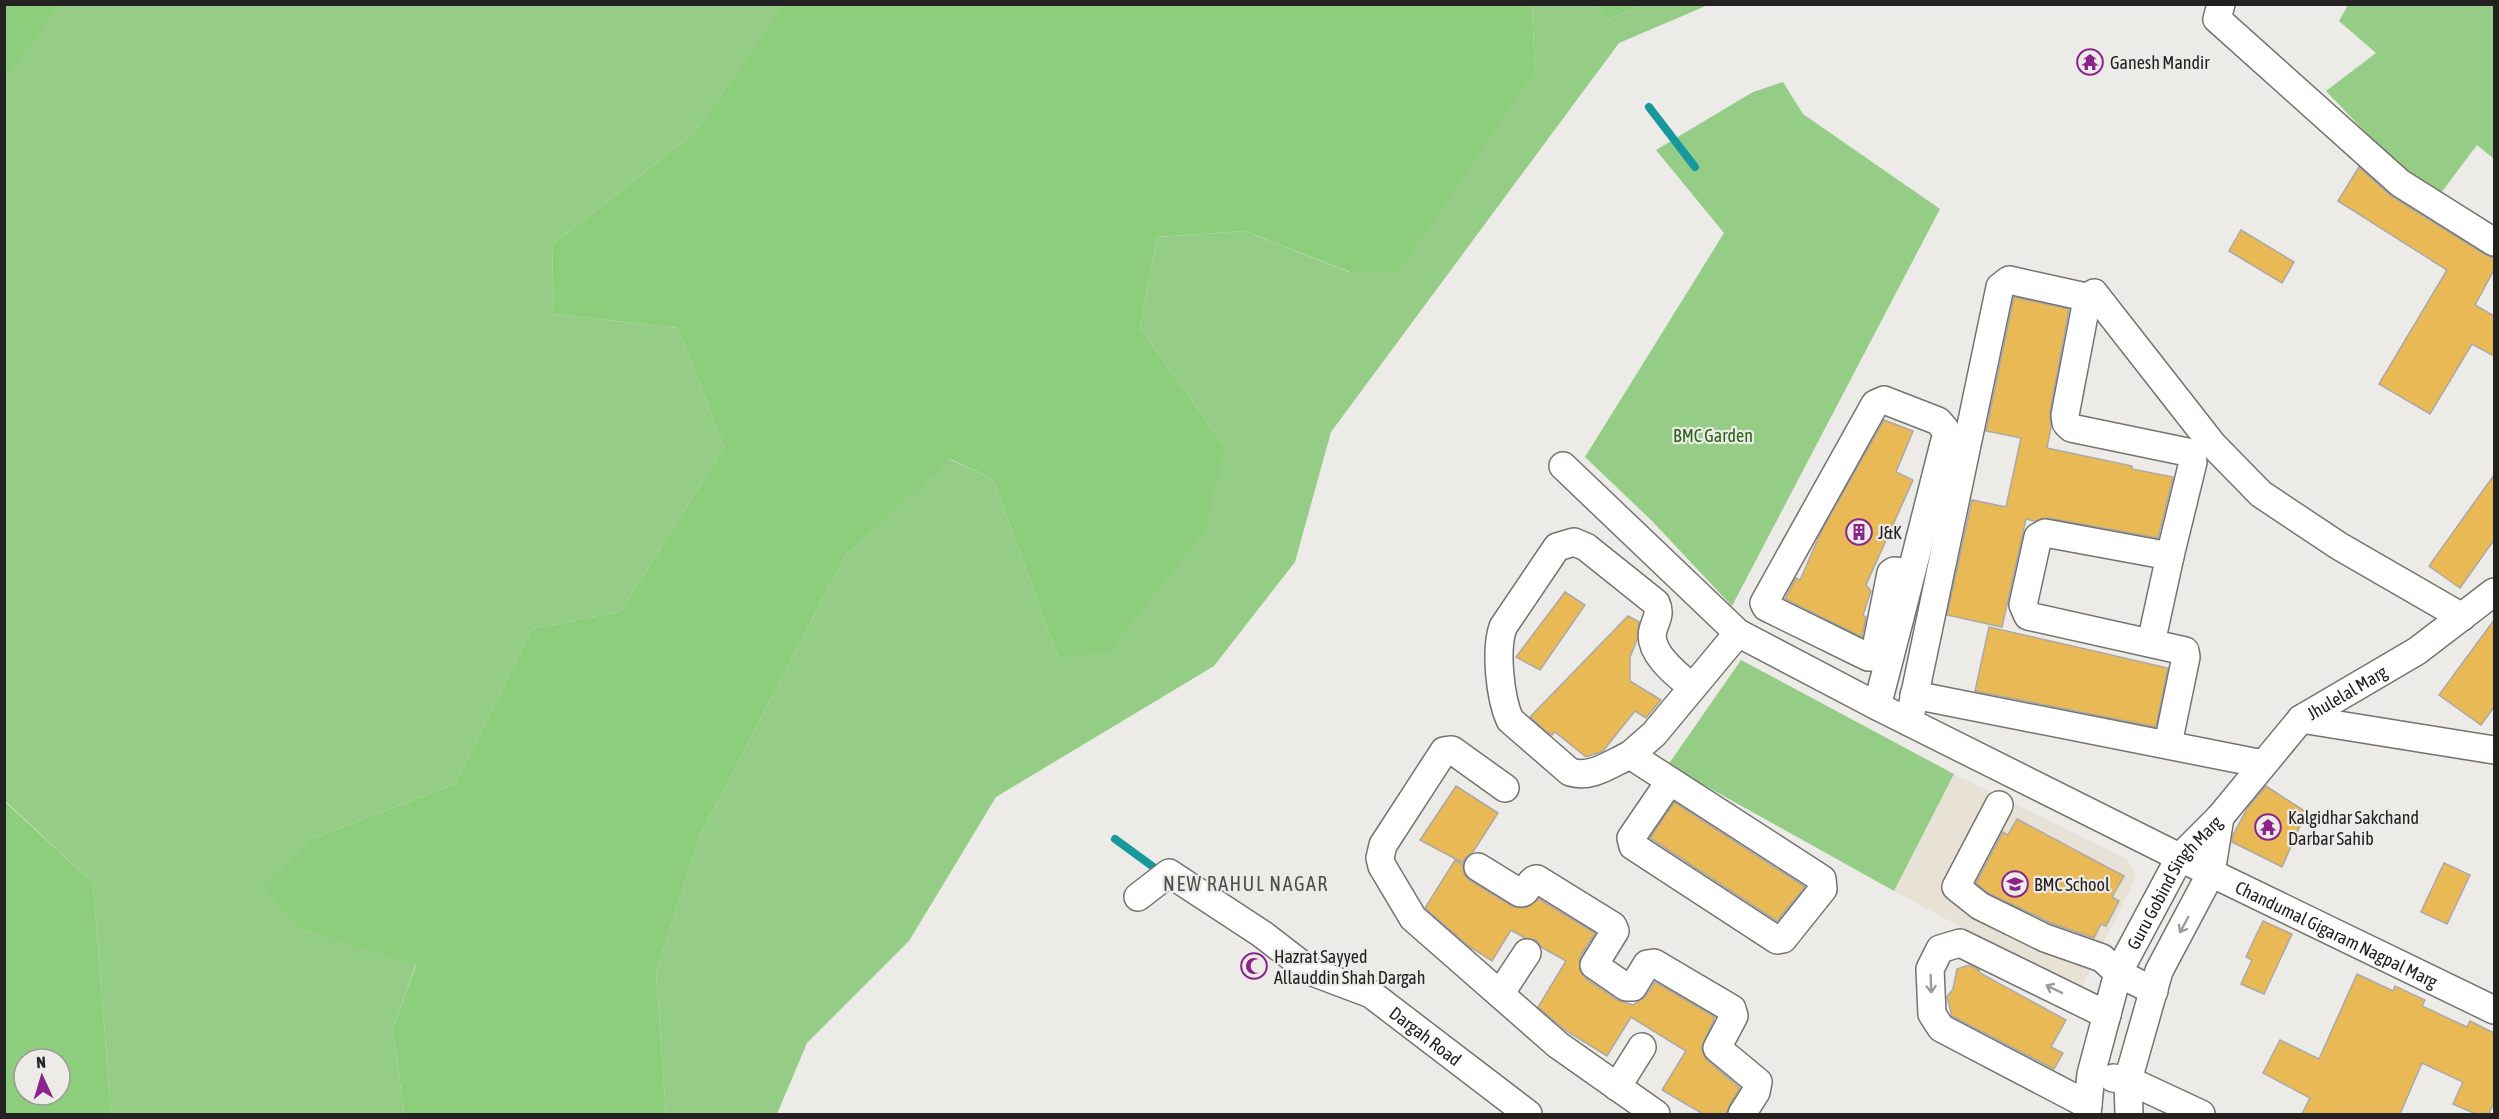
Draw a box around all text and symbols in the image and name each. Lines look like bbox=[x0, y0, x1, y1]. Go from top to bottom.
temple icon: Ganesh Mandir bbox=[2075, 47, 2105, 77]
place label: Ganesh Mandir bbox=[2110, 52, 2210, 73]
park label: BMC Garden bbox=[1673, 425, 1753, 446]
building icon: J&K bbox=[1844, 517, 1874, 547]
place label: J&K bbox=[1878, 522, 1902, 543]
street label: Jhulelal Marg bbox=[2303, 660, 2391, 724]
place label: Kalgidhar Sakchand Darbar Sahib bbox=[2288, 807, 2419, 849]
street label: Guru Gobind Singh Marg bbox=[2122, 811, 2226, 953]
temple icon: Kalgidhar Sakchand Darbar Sahib bbox=[2253, 812, 2283, 842]
school or university icon: BMC School bbox=[2000, 869, 2030, 899]
district label: NEW RAHUL NAGAR bbox=[1163, 872, 1329, 895]
place label: BMC School bbox=[2034, 874, 2110, 895]
street label: Chandumal Gigaram Nagpal Marg bbox=[2232, 876, 2441, 992]
one-way arrow bbox=[2178, 915, 2189, 933]
place label: Hazrat Sayyed Allauddin Shah Dargah bbox=[1274, 946, 1425, 988]
mosque icon: Hazrat Sayyed Allauddin Shah Dargah bbox=[1239, 951, 1269, 981]
one-way arrow bbox=[1925, 974, 1937, 994]
one-way arrow bbox=[2046, 983, 2064, 994]
street label: Dargah Road bbox=[1386, 1002, 1466, 1070]
north arrow bbox=[12, 1047, 72, 1107]
text: N bbox=[36, 1053, 46, 1071]

